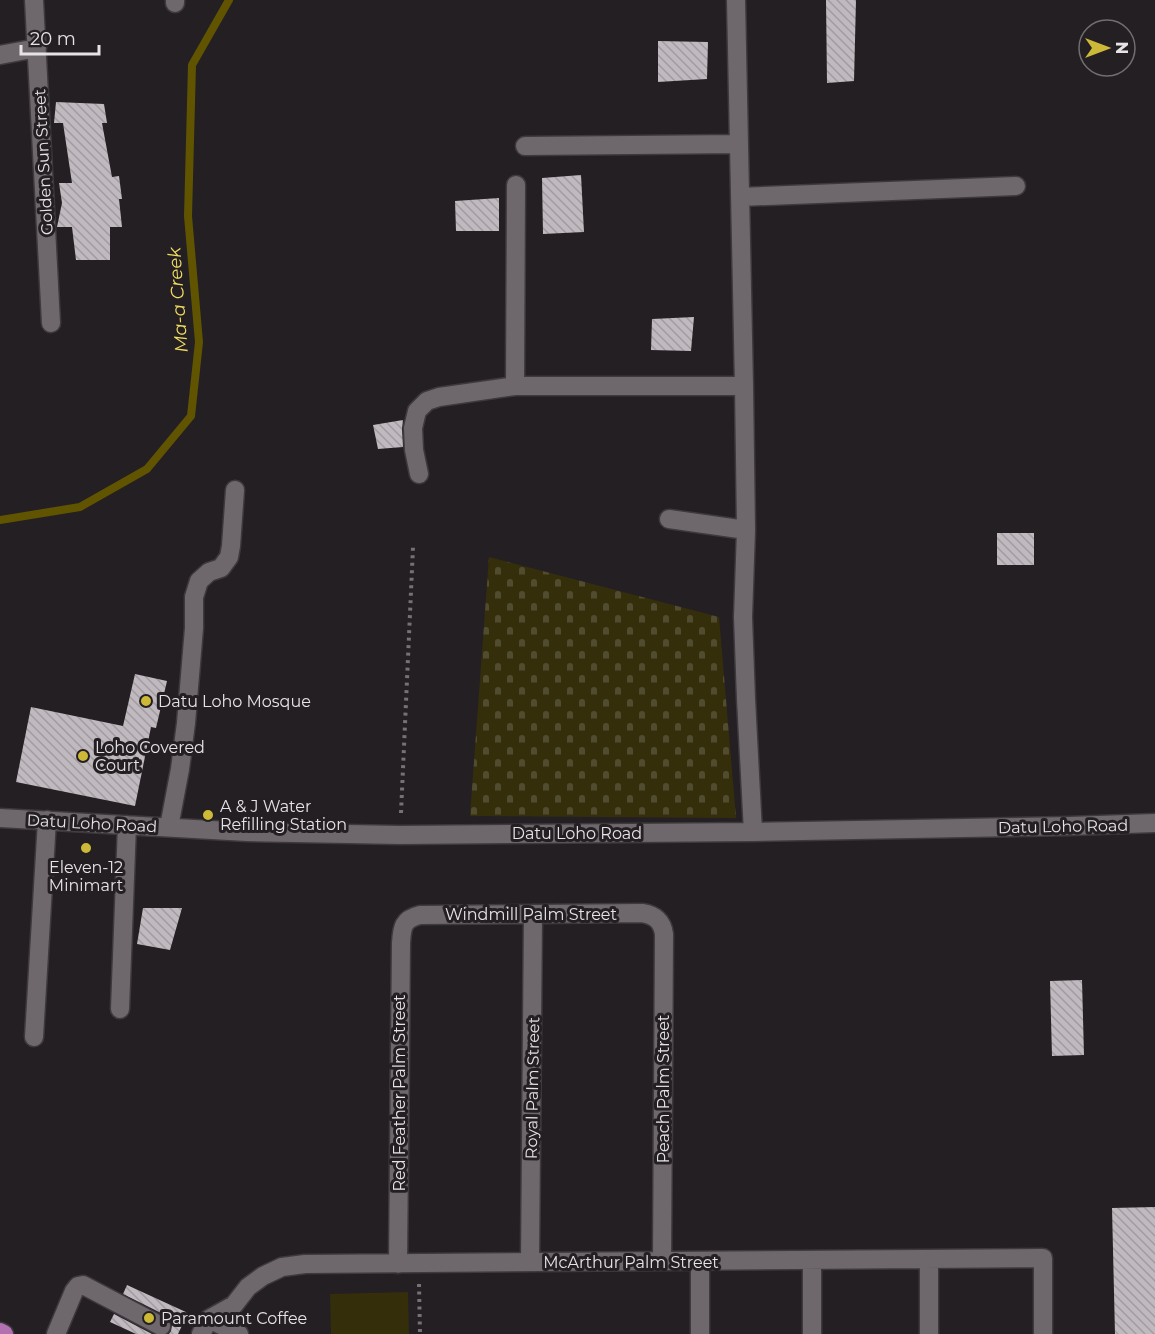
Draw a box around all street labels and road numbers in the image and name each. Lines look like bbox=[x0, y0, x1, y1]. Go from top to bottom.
street label: Golden Sun Street bbox=[30, 88, 57, 235]
street label: Datu Loho Road bbox=[26, 811, 158, 836]
street label: Datu Loho Road bbox=[998, 816, 1128, 837]
street label: Datu Loho Road bbox=[512, 824, 642, 843]
street label: Windmill Palm Street bbox=[445, 905, 618, 924]
street label: Red Feather Palm Street bbox=[390, 994, 409, 1192]
street label: Peach Palm Street bbox=[654, 1014, 673, 1163]
street label: Royal Palm Street bbox=[522, 1016, 543, 1159]
street label: McArthur Palm Street bbox=[543, 1253, 719, 1272]

